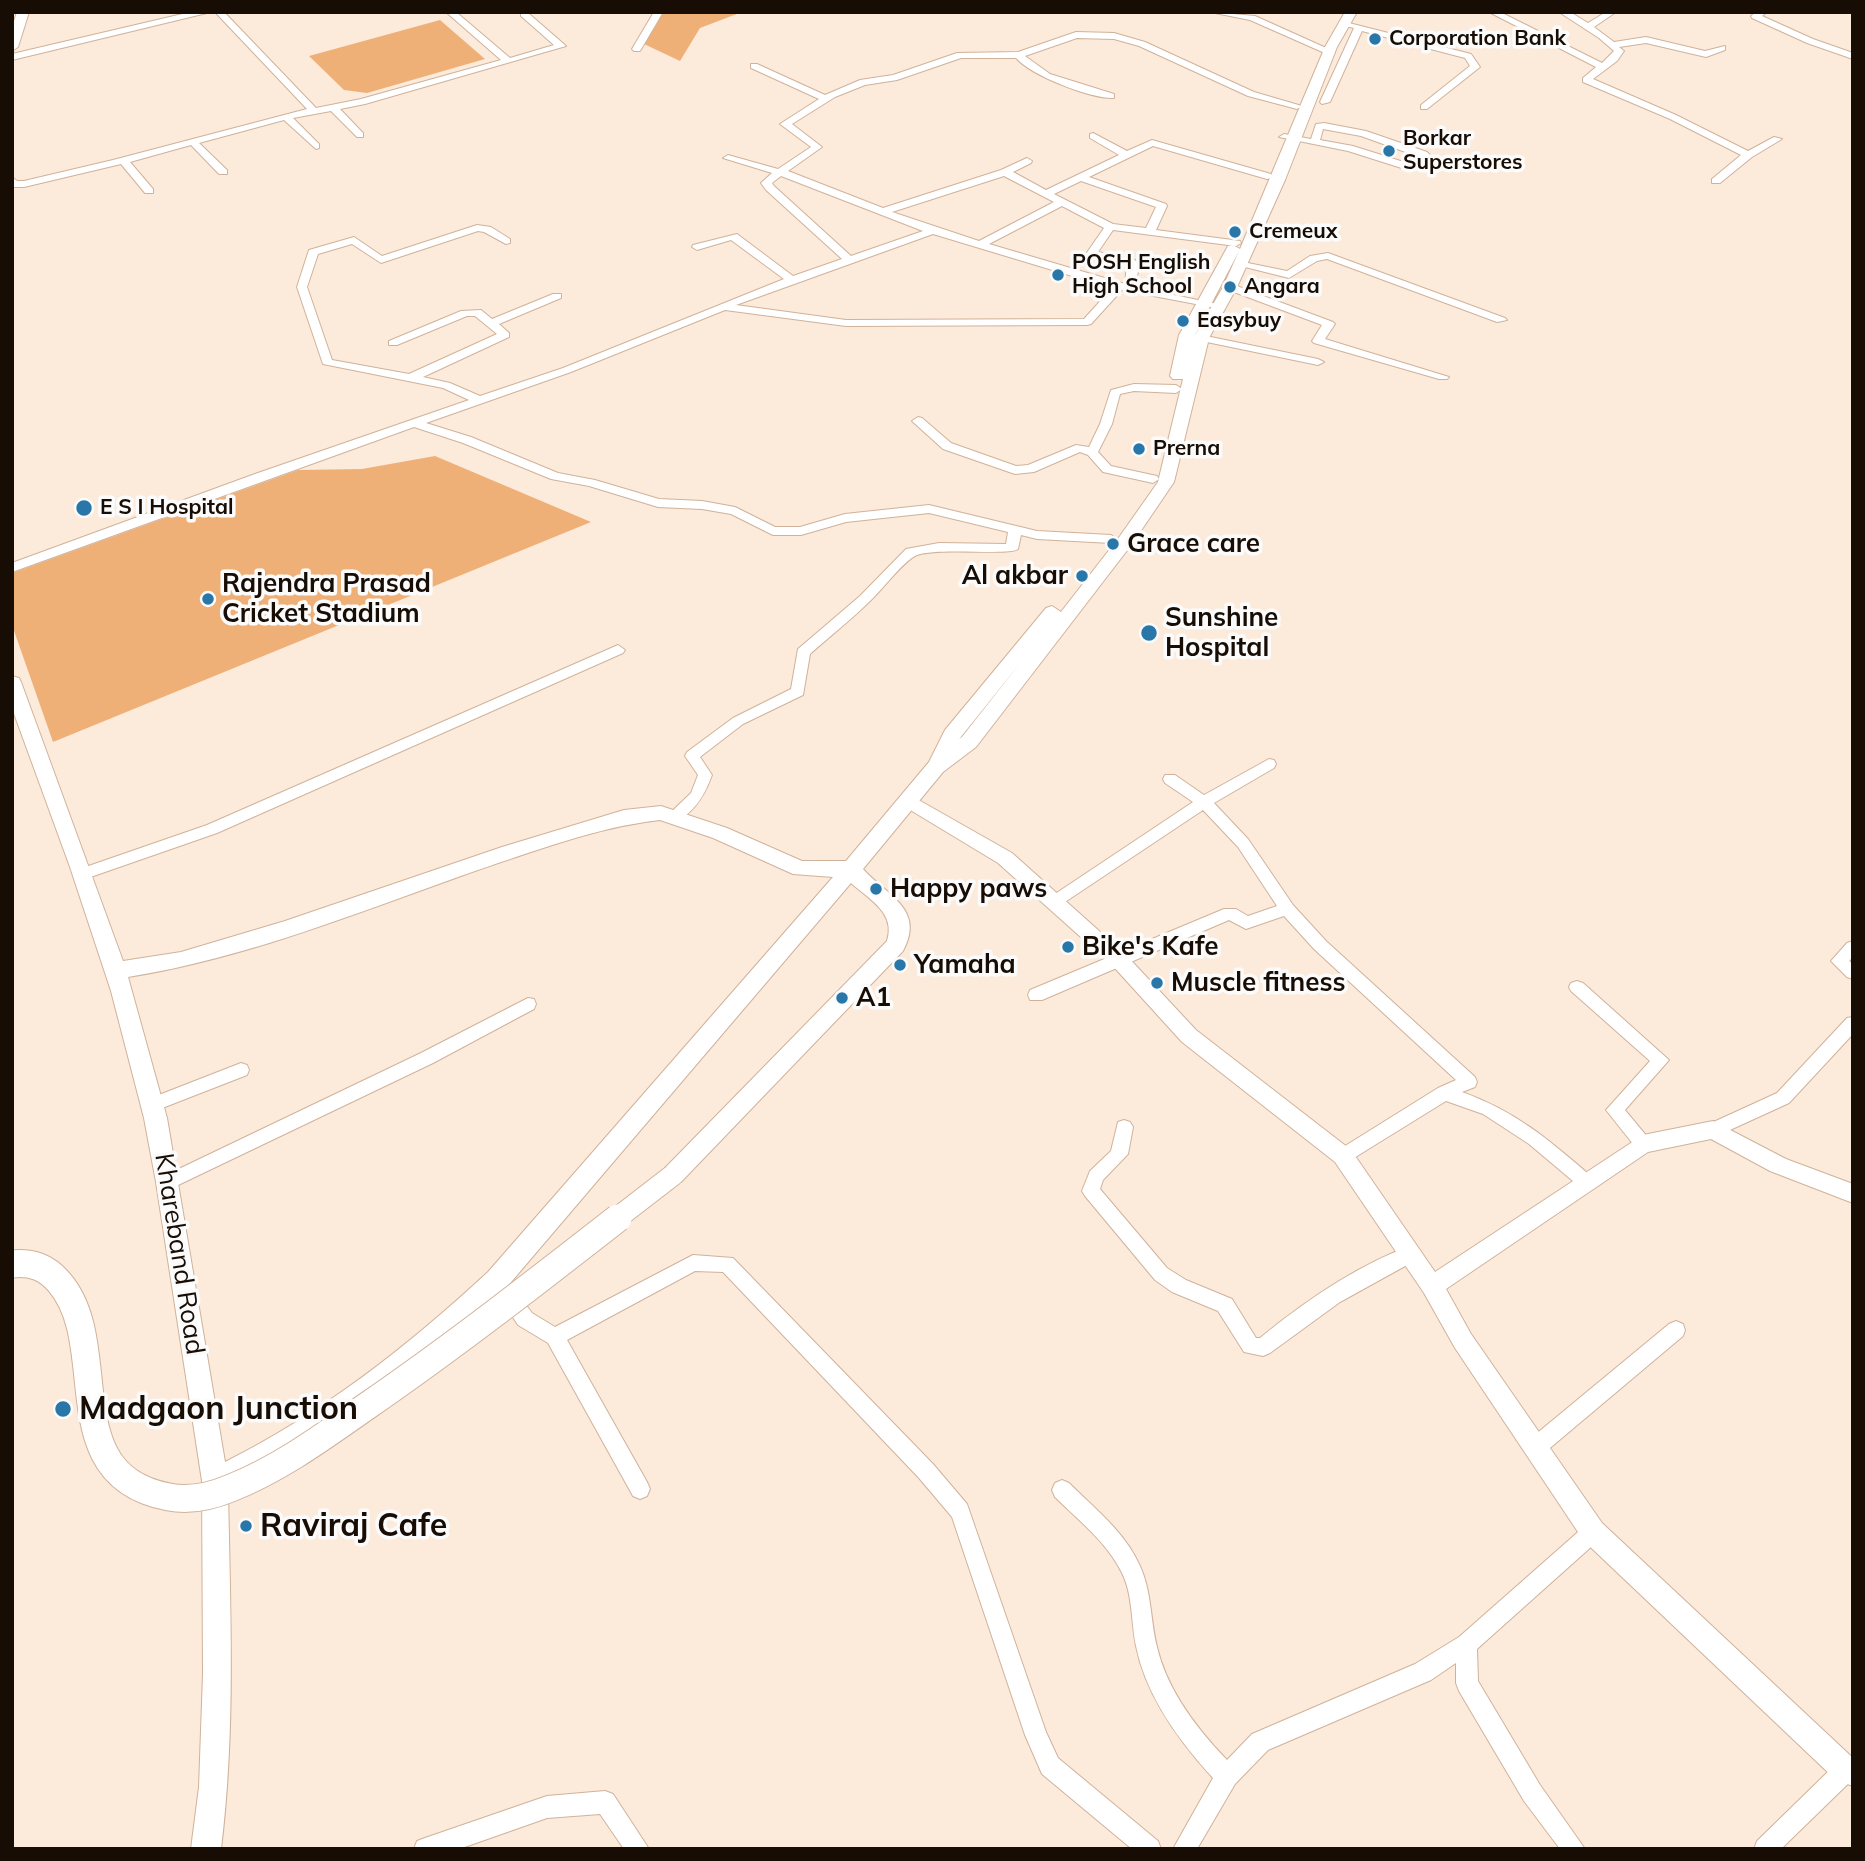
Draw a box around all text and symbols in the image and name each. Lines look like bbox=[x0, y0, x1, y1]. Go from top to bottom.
place label: Corporation Bank bbox=[1389, 26, 1566, 52]
marker: Corporation Bank bbox=[1367, 31, 1383, 47]
place label: Borkar Superstores bbox=[1403, 126, 1523, 176]
marker: Borkar Superstores bbox=[1381, 143, 1397, 159]
place label: Cremeux bbox=[1249, 219, 1337, 245]
marker: Cremeux bbox=[1227, 224, 1243, 240]
place label: POSH English High School bbox=[1072, 250, 1210, 300]
marker: POSH English High School bbox=[1050, 267, 1066, 283]
place label: Angara bbox=[1244, 274, 1320, 300]
marker: Angara bbox=[1222, 279, 1238, 295]
place label: Easybuy bbox=[1197, 308, 1281, 334]
marker: Easybuy bbox=[1175, 313, 1191, 329]
place label: Prerna bbox=[1153, 436, 1220, 462]
marker: Prerna bbox=[1131, 441, 1147, 457]
place label: E S I Hospital bbox=[100, 495, 233, 521]
marker: E S I Hospital bbox=[74, 498, 94, 518]
place label: Grace care bbox=[1127, 528, 1260, 560]
marker: Grace care bbox=[1105, 536, 1121, 552]
place label: Al akbar bbox=[962, 560, 1068, 592]
place label: Rajendra Prasad Cricket Stadium bbox=[222, 568, 431, 630]
marker: Al akbar bbox=[1074, 568, 1090, 584]
marker: Rajendra Prasad Cricket Stadium bbox=[200, 591, 216, 607]
place label: Sunshine Hospital bbox=[1165, 602, 1278, 664]
marker: Sunshine Hospital bbox=[1139, 623, 1159, 643]
place label: Happy paws bbox=[890, 873, 1047, 905]
marker: Happy paws bbox=[868, 881, 884, 897]
place label: Bike's Kafe bbox=[1082, 931, 1218, 963]
marker: Bike's Kafe bbox=[1060, 939, 1076, 955]
place label: Yamaha bbox=[914, 949, 1016, 981]
marker: Yamaha bbox=[892, 957, 908, 973]
place label: Muscle fitness bbox=[1171, 967, 1346, 999]
marker: Muscle fitness bbox=[1149, 975, 1165, 991]
place label: A1 bbox=[856, 982, 891, 1014]
marker: A1 bbox=[834, 990, 850, 1006]
street label: Khareband Road bbox=[148, 1151, 210, 1357]
place label: Madgaon Junction bbox=[79, 1390, 358, 1428]
marker: Madgaon Junction bbox=[53, 1399, 73, 1419]
place label: Raviraj Cafe bbox=[260, 1507, 447, 1545]
marker: Raviraj Cafe bbox=[238, 1518, 254, 1534]

